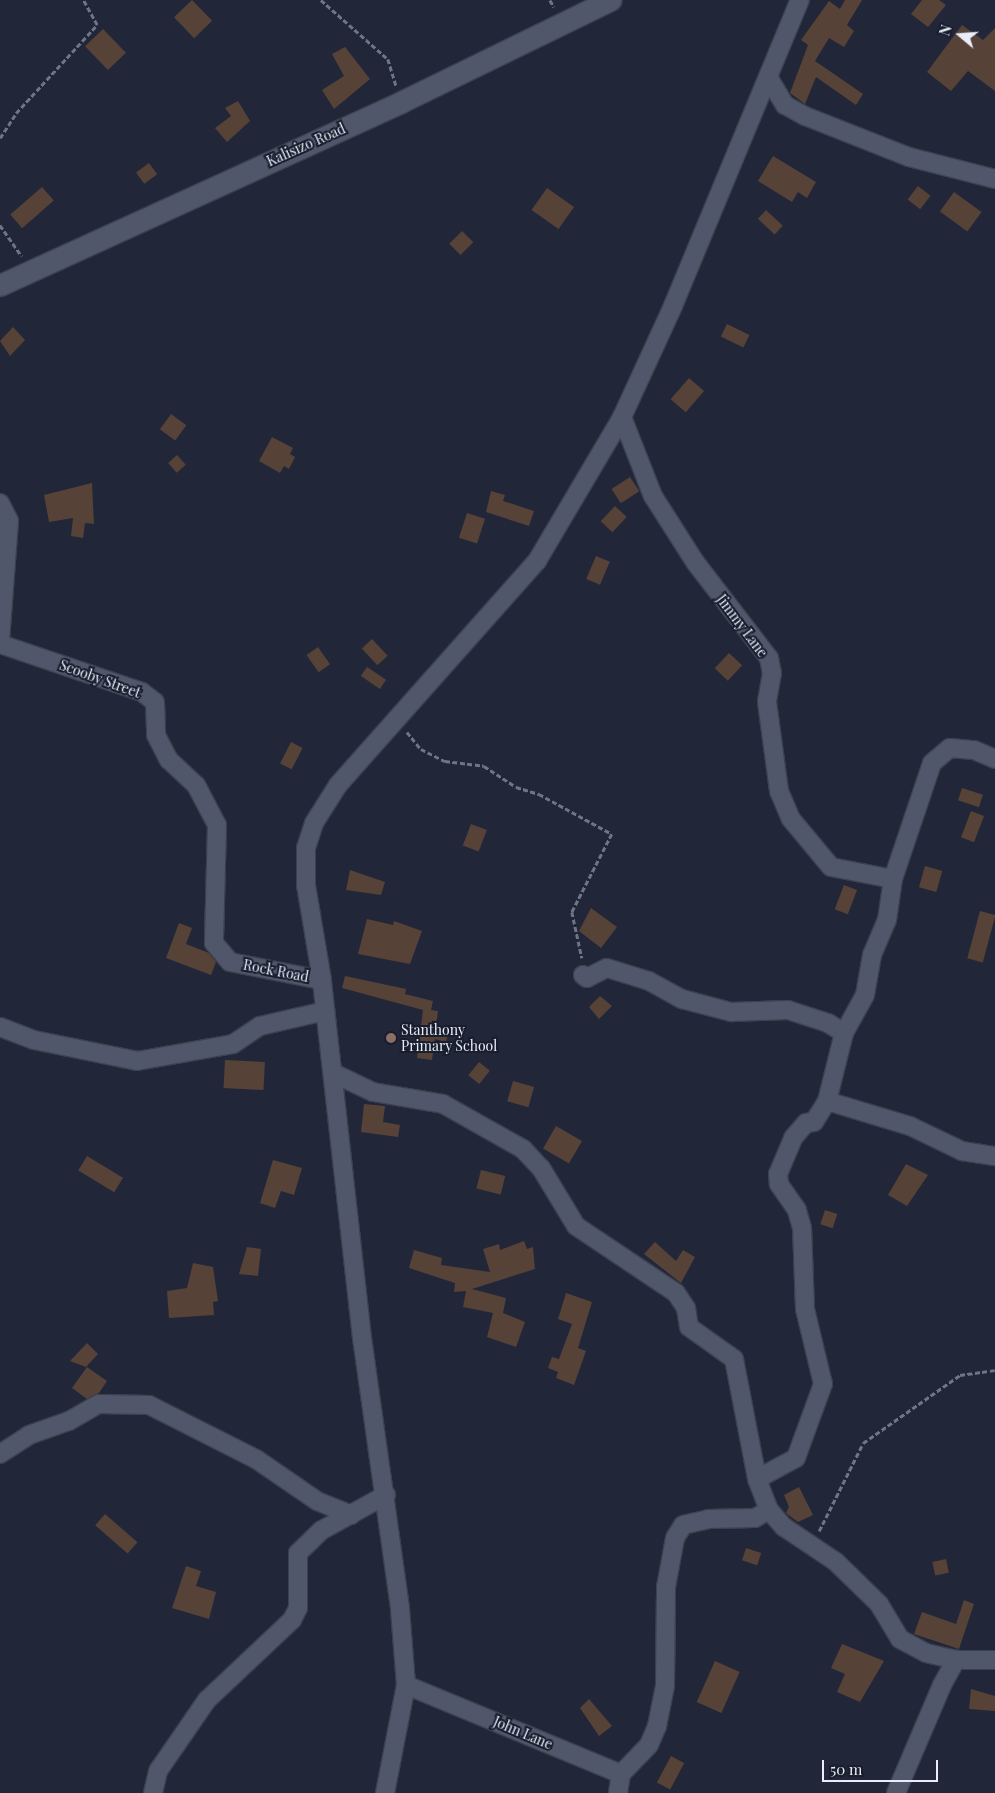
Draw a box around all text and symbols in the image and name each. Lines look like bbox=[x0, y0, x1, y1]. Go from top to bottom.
north arrow bbox=[935, 10, 985, 60]
text: N bbox=[935, 22, 956, 38]
street label: Kalisizo Road bbox=[264, 120, 348, 170]
street label: Jimmy Lane bbox=[713, 591, 771, 661]
street label: Scooby Street bbox=[57, 656, 143, 702]
street label: Rock Road bbox=[242, 956, 310, 986]
place label: Stanthony Primary School bbox=[401, 1022, 498, 1054]
marker: Stanthony Primary School bbox=[385, 1032, 397, 1044]
street label: John Lane bbox=[491, 1713, 555, 1753]
scale bar bbox=[825, 1750, 941, 1782]
text: 50 m bbox=[830, 1759, 862, 1779]

